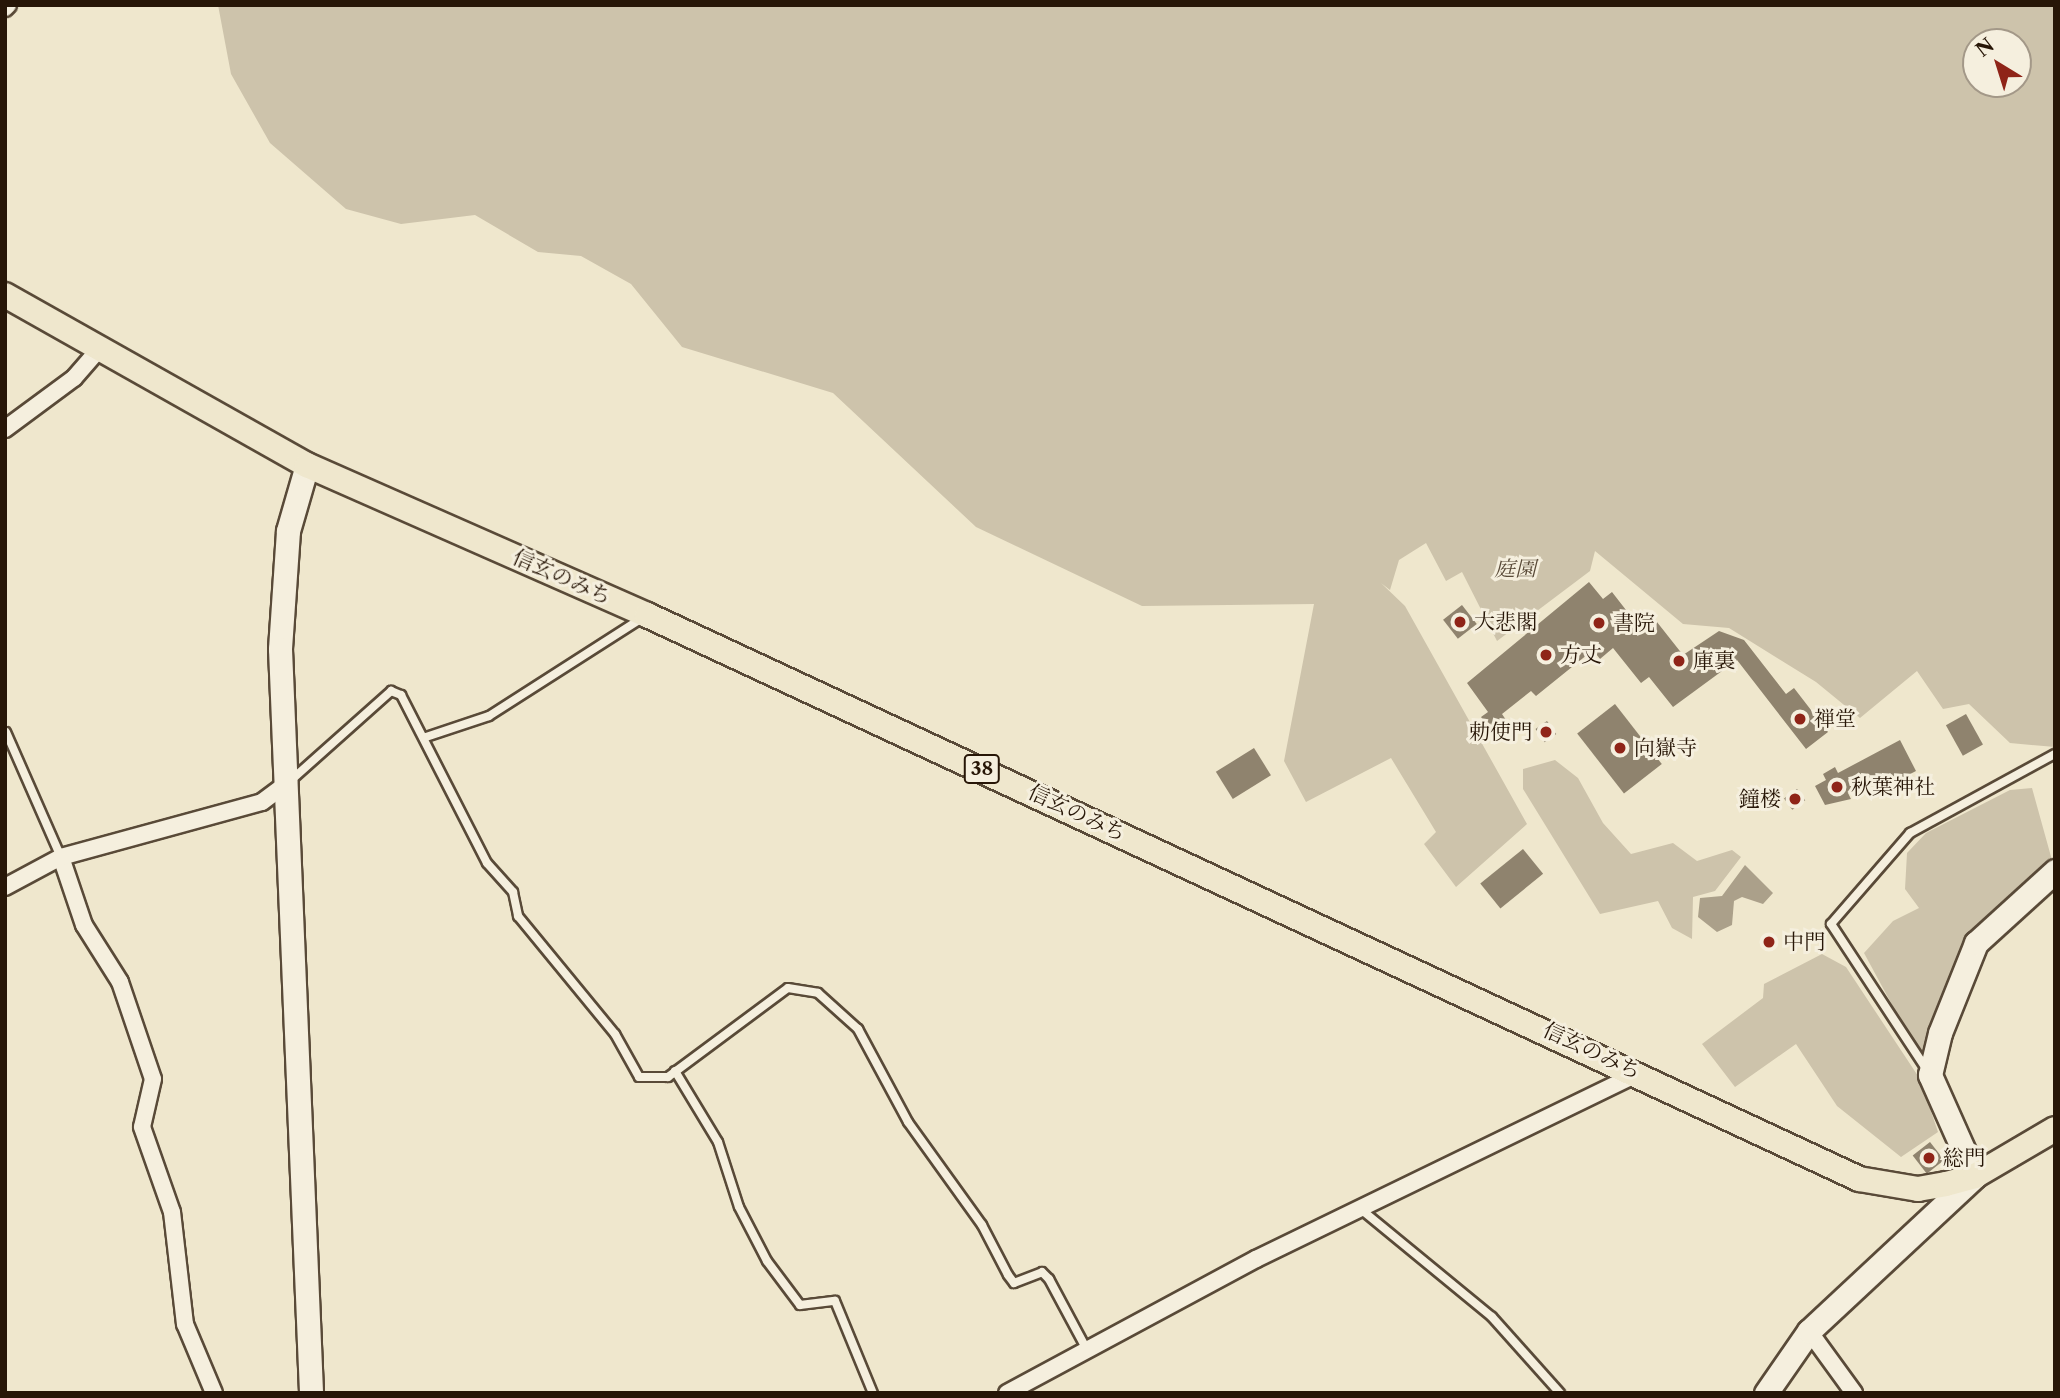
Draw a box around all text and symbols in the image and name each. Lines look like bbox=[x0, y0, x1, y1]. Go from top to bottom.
north arrow bbox=[1962, 28, 2032, 98]
text: N bbox=[1971, 33, 1999, 62]
street label: 信玄のみち bbox=[509, 544, 615, 610]
park label: 庭園 bbox=[1494, 556, 1536, 582]
place label: 大悲閣 bbox=[1474, 609, 1537, 635]
place label: 書院 bbox=[1613, 610, 1655, 636]
marker: 大悲閣 bbox=[1452, 614, 1468, 630]
marker: 書院 bbox=[1591, 615, 1607, 631]
place label: 方丈 bbox=[1560, 642, 1602, 668]
marker: 方丈 bbox=[1538, 647, 1554, 663]
place label: 庫裏 bbox=[1693, 648, 1735, 674]
marker: 庫裏 bbox=[1671, 653, 1687, 669]
place label: 禅堂 bbox=[1814, 706, 1856, 732]
marker: 禅堂 bbox=[1792, 711, 1808, 727]
place label: 勅使門 bbox=[1469, 719, 1532, 745]
marker: 勅使門 bbox=[1538, 724, 1554, 740]
place label: 向嶽寺 bbox=[1634, 735, 1697, 761]
marker: 向嶽寺 bbox=[1612, 740, 1628, 756]
road number: 38 bbox=[963, 754, 1001, 784]
place label: 秋葉神社 bbox=[1851, 774, 1935, 800]
street label: 信玄のみち bbox=[1024, 779, 1130, 847]
marker: 秋葉神社 bbox=[1829, 779, 1845, 795]
place label: 鐘楼 bbox=[1739, 786, 1781, 812]
marker: 鐘楼 bbox=[1787, 791, 1803, 807]
place label: 中門 bbox=[1783, 929, 1825, 955]
marker: 中門 bbox=[1761, 934, 1777, 950]
street label: 信玄のみち bbox=[1539, 1017, 1645, 1085]
place label: 総門 bbox=[1943, 1145, 1985, 1171]
marker: 総門 bbox=[1921, 1150, 1937, 1166]

